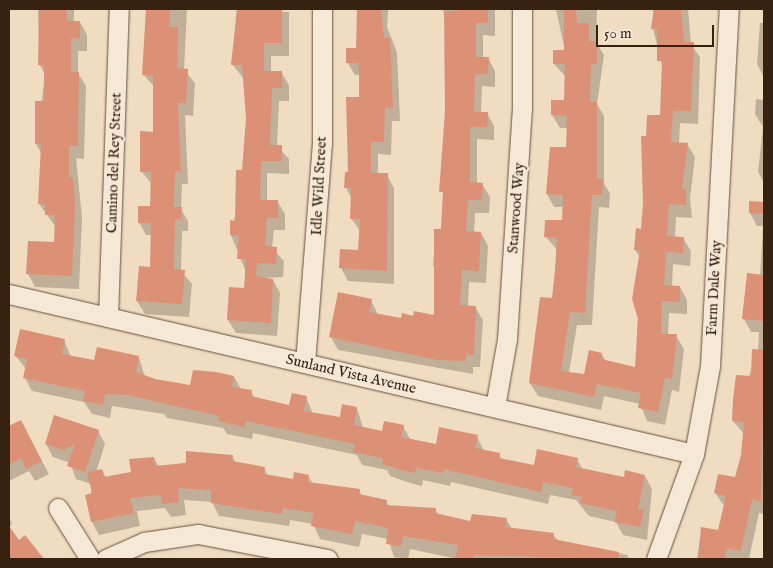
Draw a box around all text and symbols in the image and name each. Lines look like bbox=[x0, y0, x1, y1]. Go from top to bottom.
scale bar bbox=[598, 15, 716, 47]
text: 50 m bbox=[604, 24, 632, 43]
street label: Camino del Rey Street bbox=[103, 92, 125, 234]
street label: Idle Wild Street bbox=[307, 136, 331, 236]
street label: Stanwood Way bbox=[504, 162, 528, 254]
street label: Farm Dale Way bbox=[703, 240, 725, 336]
street label: Sunland Vista Avenue bbox=[284, 350, 418, 398]

